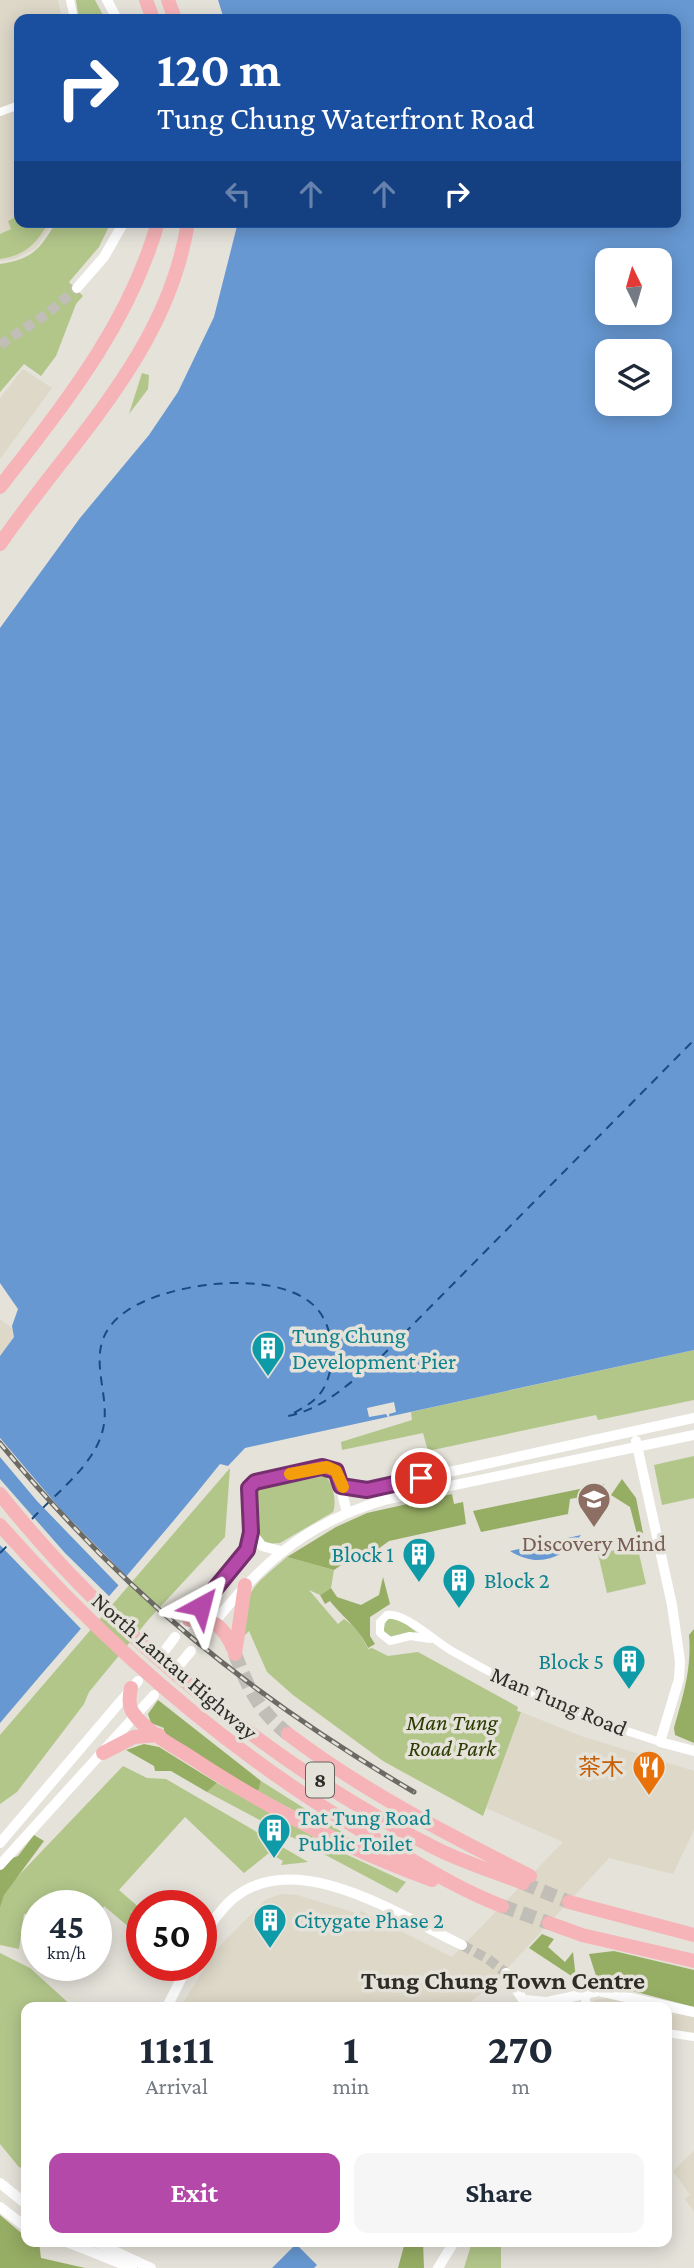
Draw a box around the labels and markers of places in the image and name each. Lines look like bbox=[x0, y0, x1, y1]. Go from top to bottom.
place label: Tung Chung Development Pier bbox=[292, 1322, 456, 1374]
building icon: Tung Chung Development Pier bbox=[249, 1329, 287, 1378]
pin bbox=[391, 1448, 451, 1508]
school or university icon: Discovery Mind bbox=[575, 1480, 613, 1529]
place label: Discovery Mind bbox=[522, 1530, 666, 1556]
building icon: Block 1 bbox=[400, 1535, 438, 1584]
place label: Block 1 bbox=[332, 1541, 394, 1567]
building icon: Block 2 bbox=[440, 1561, 478, 1610]
place label: Block 2 bbox=[484, 1567, 550, 1593]
building icon: Block 5 bbox=[610, 1642, 648, 1691]
place label: Block 5 bbox=[538, 1648, 604, 1674]
restaurant icon: 茶木 bbox=[630, 1748, 668, 1797]
place label: 茶木 bbox=[578, 1754, 624, 1780]
place label: Tat Tung Road Public Toilet bbox=[298, 1804, 431, 1856]
building icon: Tat Tung Road Public Toilet bbox=[255, 1811, 293, 1860]
building icon: Citygate Phase 2 bbox=[251, 1901, 289, 1950]
place label: Citygate Phase 2 bbox=[294, 1907, 444, 1933]

